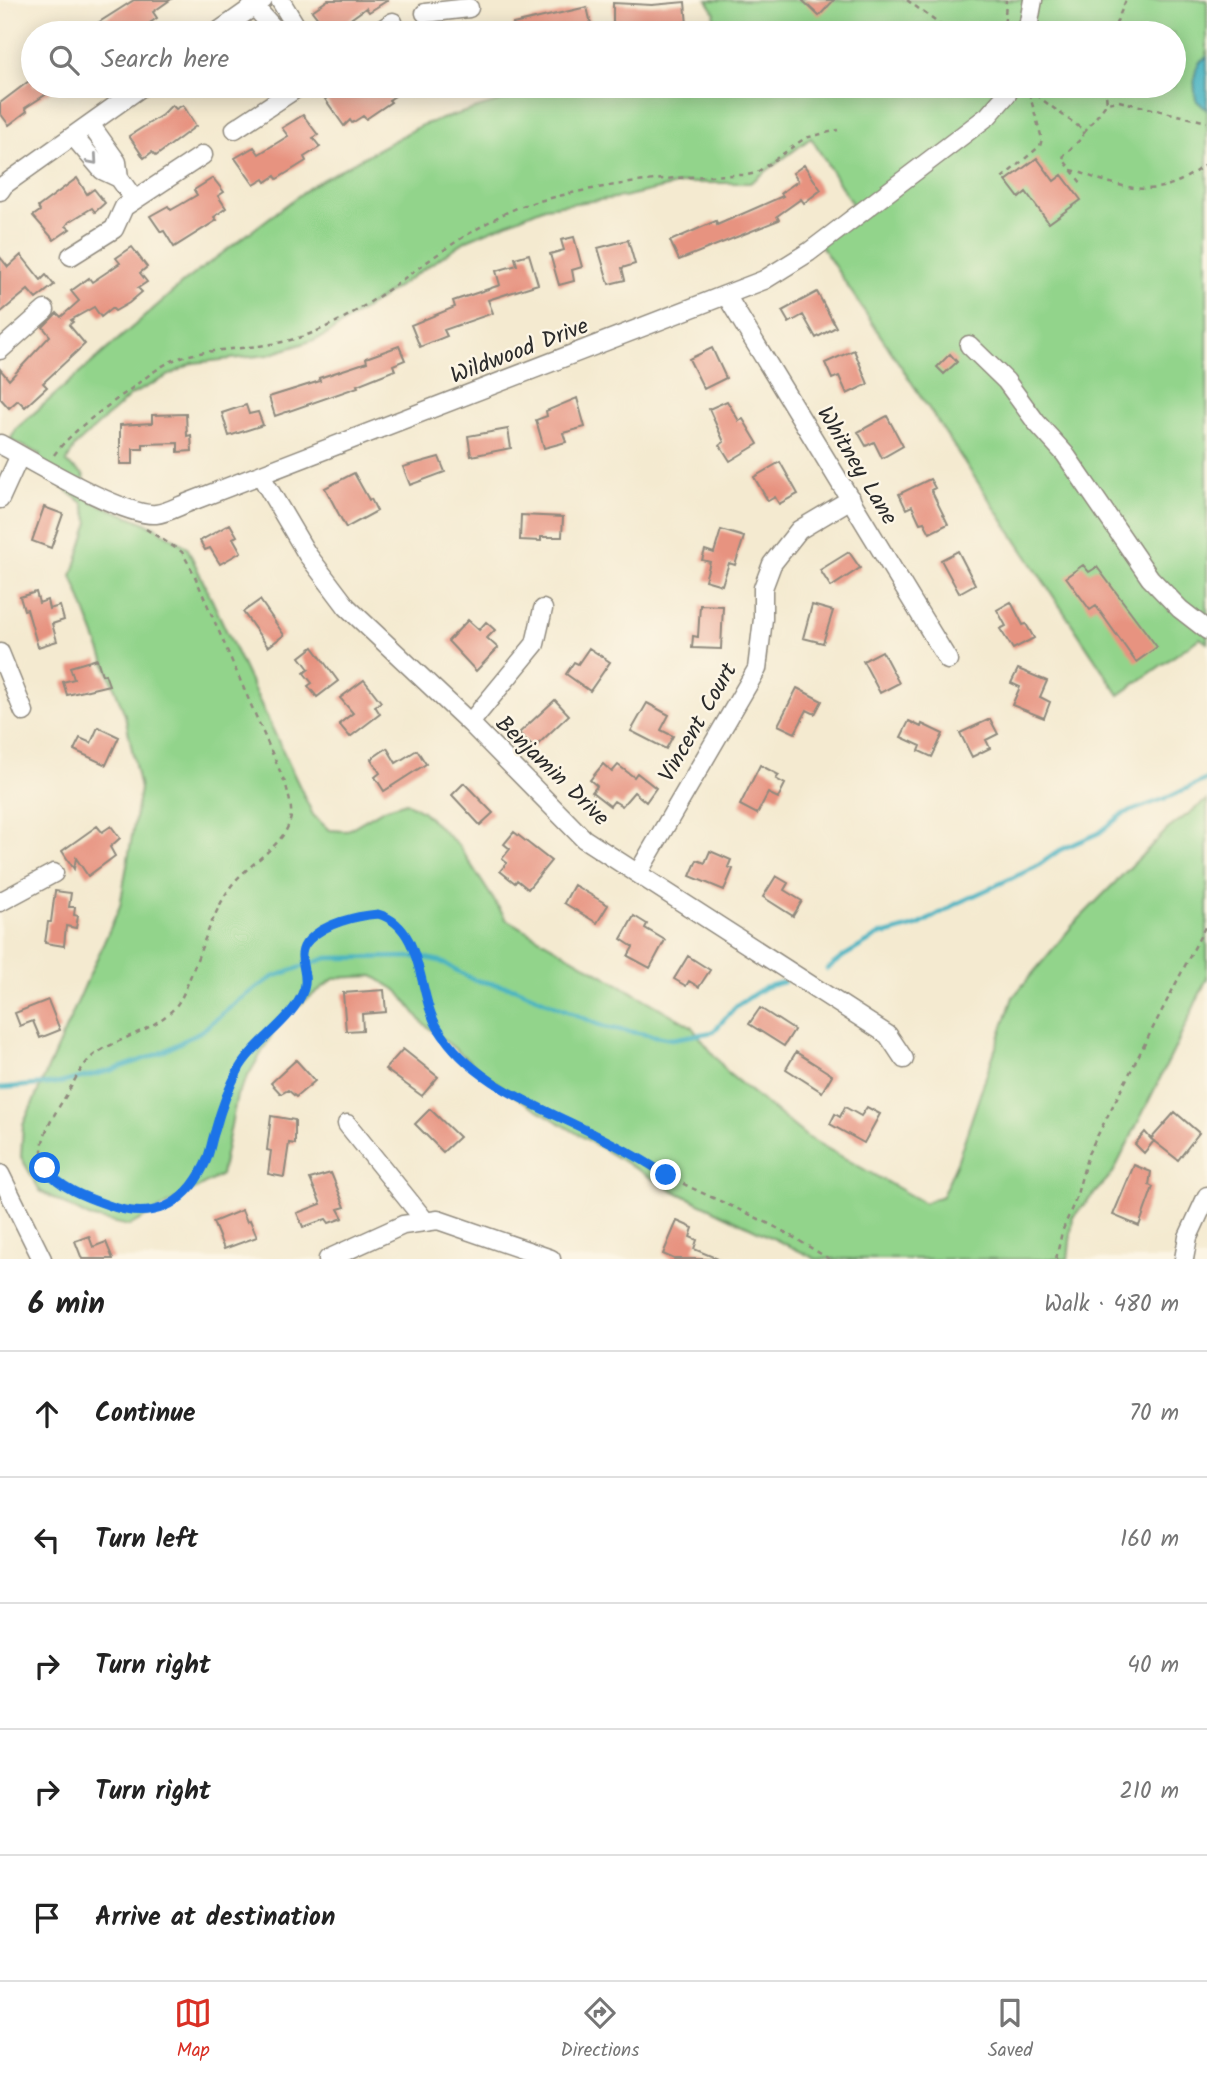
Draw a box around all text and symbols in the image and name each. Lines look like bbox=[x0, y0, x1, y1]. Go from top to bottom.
search box bbox=[21, 21, 1186, 98]
text: Search here bbox=[101, 39, 229, 81]
icon: search bbox=[45, 41, 83, 79]
one-way arrow bbox=[85, 152, 97, 165]
street label: Wildwood Drive bbox=[445, 309, 594, 395]
street label: Whitney Lane bbox=[807, 400, 906, 532]
street label: Vincent Court bbox=[650, 656, 748, 789]
street label: Benjamin Drive bbox=[486, 707, 617, 835]
route start bbox=[29, 1152, 60, 1183]
route end bbox=[650, 1159, 681, 1190]
text: 6 min bbox=[28, 1281, 105, 1329]
text: Walk · 480 m bbox=[1044, 1287, 1179, 1323]
text: Continue bbox=[95, 1393, 196, 1435]
icon: ahead bbox=[28, 1395, 66, 1433]
text: 70 m bbox=[1129, 1396, 1179, 1432]
text: Turn left bbox=[95, 1519, 198, 1561]
icon: left bbox=[28, 1521, 66, 1559]
text: 160 m bbox=[1120, 1522, 1179, 1558]
text: Turn right bbox=[95, 1645, 211, 1687]
icon: right bbox=[28, 1647, 66, 1685]
text: 40 m bbox=[1127, 1648, 1179, 1684]
text: Turn right bbox=[95, 1771, 211, 1813]
icon: right bbox=[28, 1773, 66, 1811]
text: 210 m bbox=[1119, 1774, 1179, 1810]
text: Arrive at destination bbox=[95, 1897, 335, 1939]
icon: arrive bbox=[28, 1899, 66, 1937]
tab: Map bbox=[174, 1994, 212, 2066]
tab: Directions bbox=[561, 1994, 639, 2066]
tab: Saved bbox=[988, 1994, 1033, 2066]

